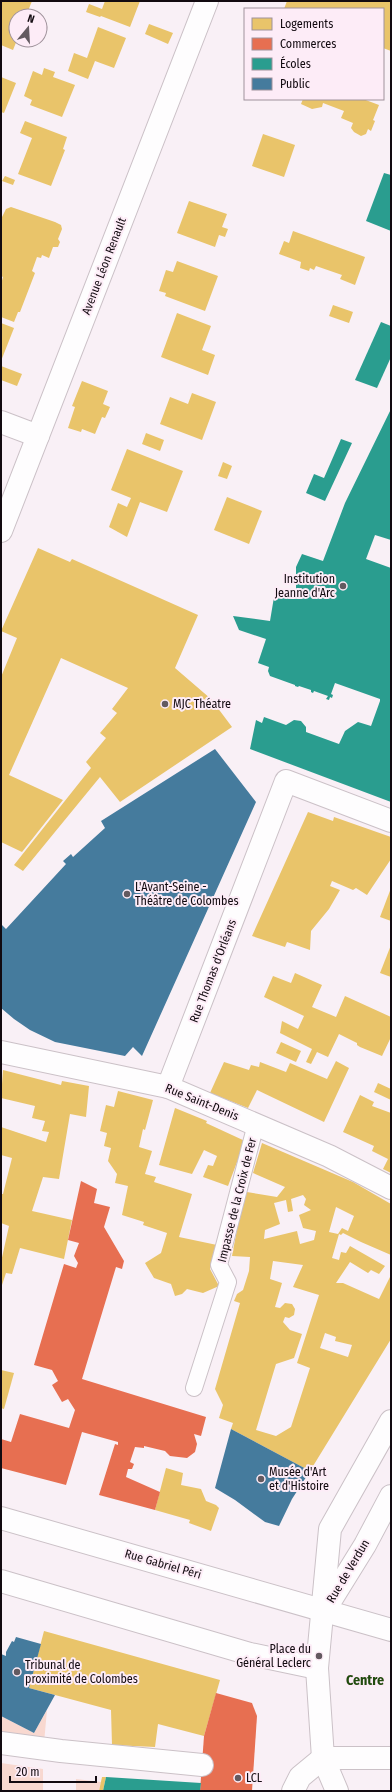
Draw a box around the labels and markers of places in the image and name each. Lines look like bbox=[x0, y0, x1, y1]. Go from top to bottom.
place label: Institution Jeanne d'Arc bbox=[275, 572, 335, 600]
marker: Institution Jeanne d'Arc bbox=[338, 581, 348, 591]
place label: MJC Théatre bbox=[173, 697, 231, 711]
marker: MJC Théatre bbox=[160, 699, 170, 709]
place label: L'Avant-Seine - Théâtre de Colombes bbox=[135, 880, 239, 908]
marker: L'Avant-Seine - Théâtre de Colombes bbox=[122, 889, 132, 899]
place label: Musée d'Art et d'Histoire bbox=[269, 1465, 329, 1493]
marker: Musée d'Art et d'Histoire bbox=[256, 1474, 266, 1484]
place label: Place du Général Leclerc bbox=[236, 1642, 311, 1670]
marker: Place du Général Leclerc bbox=[314, 1651, 324, 1661]
place label: Tribunal de proximité de Colombes bbox=[25, 1658, 138, 1686]
marker: Tribunal de proximité de Colombes bbox=[12, 1667, 22, 1677]
place label: LCL bbox=[246, 1771, 263, 1785]
marker: LCL bbox=[233, 1773, 243, 1783]

